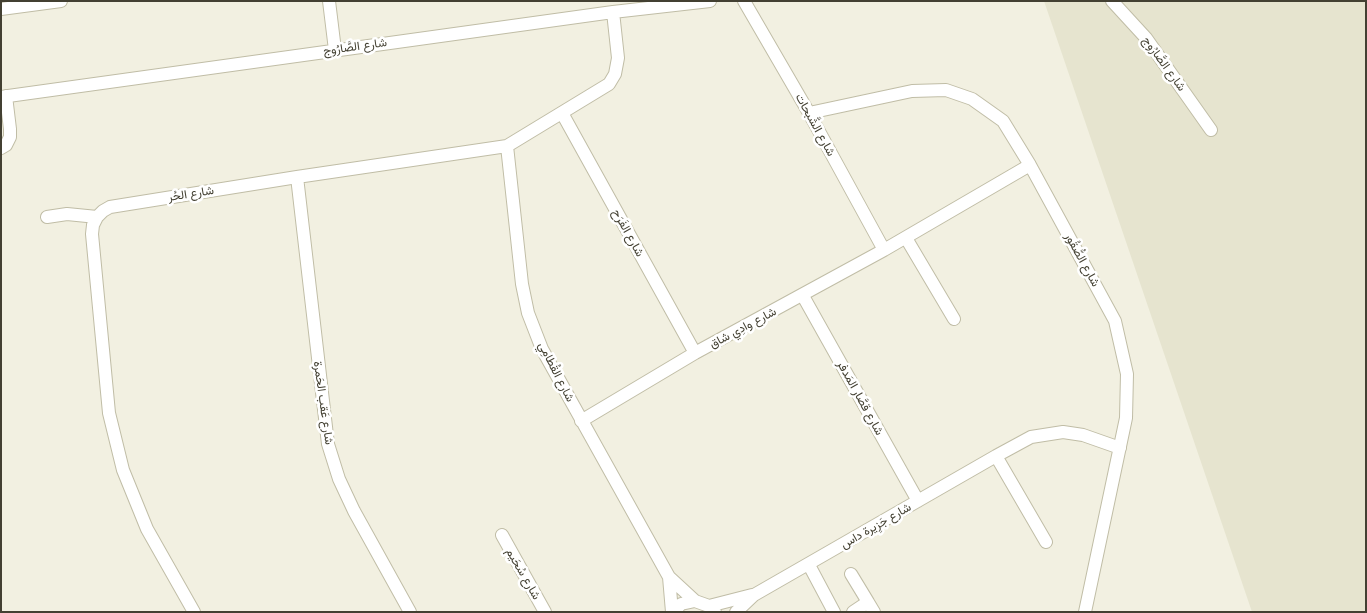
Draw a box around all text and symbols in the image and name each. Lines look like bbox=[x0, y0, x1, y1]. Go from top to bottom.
street label: شارع الصَّارُوج bbox=[1139, 34, 1189, 94]
street label: شارع الصَّارُوج bbox=[322, 35, 388, 59]
street label: شارع الشَّبحات bbox=[792, 91, 838, 159]
street label: شارع الحُر bbox=[167, 183, 215, 205]
street label: شارع الفَرَح bbox=[609, 207, 647, 259]
street label: شارع الصُّقُور bbox=[1061, 231, 1103, 289]
street label: شارع وادِي شاق bbox=[707, 304, 779, 352]
street label: شارع القُطامِي bbox=[535, 340, 577, 404]
street label: شارع قصَّار المَدفر bbox=[834, 358, 886, 438]
street label: شارع عَقب الحَمرة bbox=[310, 360, 336, 446]
street label: شارع جَزِيرة داس bbox=[838, 500, 914, 552]
street label: شارع سُحَيم bbox=[503, 546, 543, 602]

